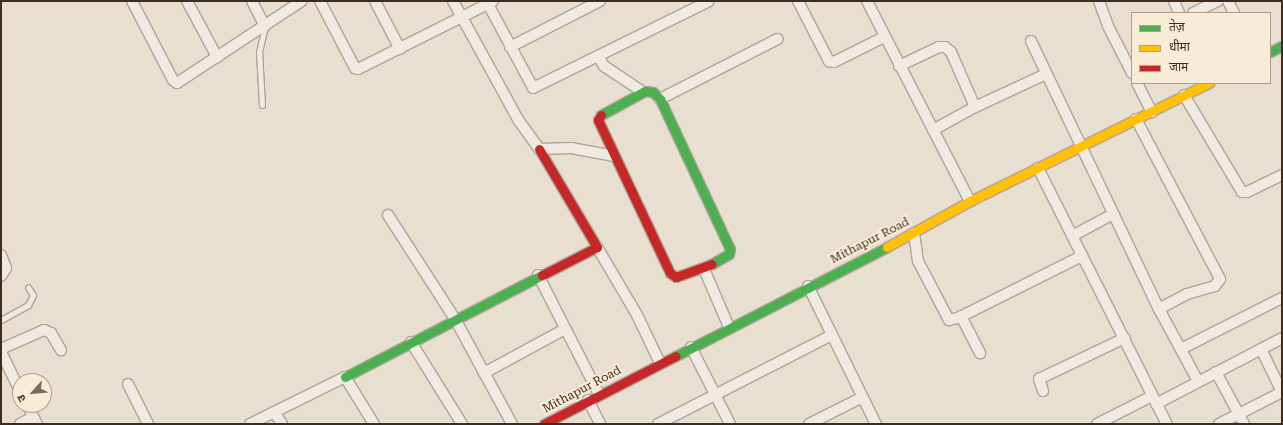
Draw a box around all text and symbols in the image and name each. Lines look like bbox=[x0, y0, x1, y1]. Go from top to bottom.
legend bbox=[1131, 12, 1271, 84]
text: तेज़ bbox=[1169, 20, 1185, 34]
text: धीमा bbox=[1169, 40, 1190, 54]
text: जाम bbox=[1169, 60, 1188, 74]
street label: Mithapur Road bbox=[828, 215, 912, 267]
street label: Mithapur Road bbox=[540, 363, 624, 417]
north arrow bbox=[12, 373, 52, 413]
text: उ bbox=[15, 392, 29, 404]

